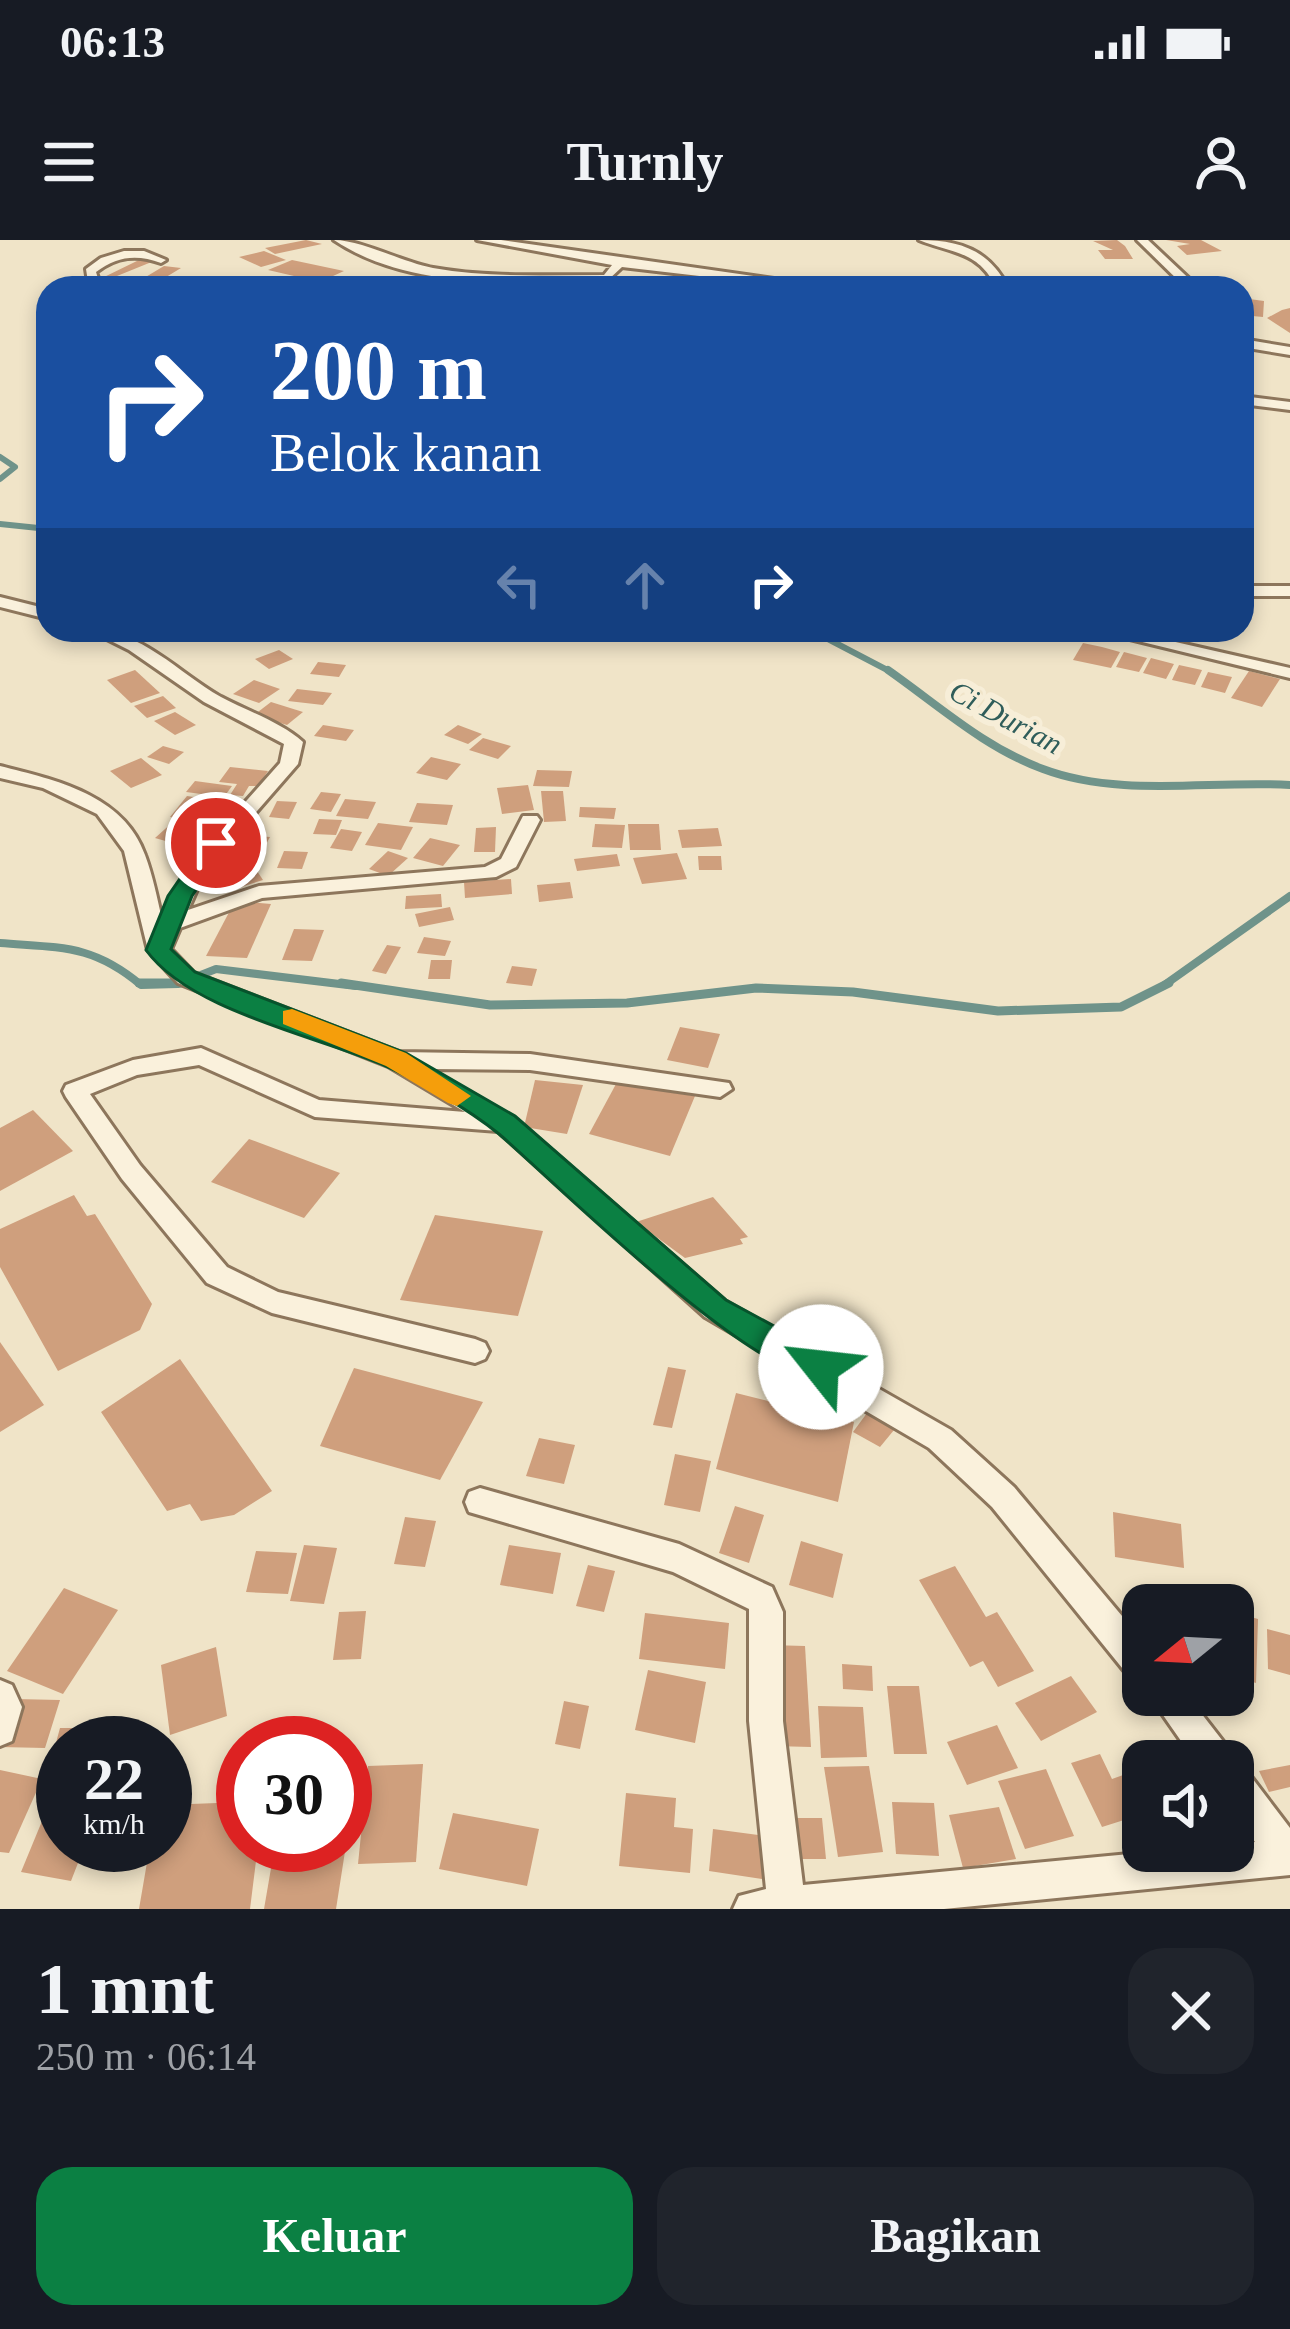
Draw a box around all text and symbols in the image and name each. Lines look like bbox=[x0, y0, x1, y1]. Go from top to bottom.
text: 06:13 bbox=[60, 17, 165, 67]
icon: menu bbox=[36, 129, 102, 195]
icon: person bbox=[1188, 129, 1254, 195]
text: Turnly bbox=[566, 132, 724, 192]
icon: right bbox=[72, 324, 228, 480]
text: 200 m bbox=[270, 324, 487, 417]
text: Belok kanan bbox=[270, 423, 541, 483]
icon: left bbox=[486, 552, 552, 618]
icon: ahead bbox=[612, 552, 678, 618]
icon: right bbox=[738, 552, 804, 618]
water label: Ci Durian bbox=[944, 674, 1068, 760]
pin bbox=[165, 792, 267, 894]
icon: arrive bbox=[183, 810, 249, 876]
position arrow bbox=[758, 1304, 884, 1430]
north arrow bbox=[1122, 1584, 1254, 1716]
map controls bbox=[1122, 1584, 1254, 1872]
speed limit sign: 30 bbox=[216, 1716, 372, 1872]
button: sound bbox=[1122, 1740, 1254, 1872]
text: 22 bbox=[84, 1746, 144, 1812]
text: km/h bbox=[83, 1807, 145, 1840]
button: close bbox=[1128, 1948, 1254, 2074]
text: 1 mnt bbox=[36, 1949, 214, 2029]
text: 250 m · 06:14 bbox=[36, 2035, 256, 2078]
button: Keluar bbox=[36, 2167, 633, 2305]
button: Bagikan bbox=[657, 2167, 1254, 2305]

